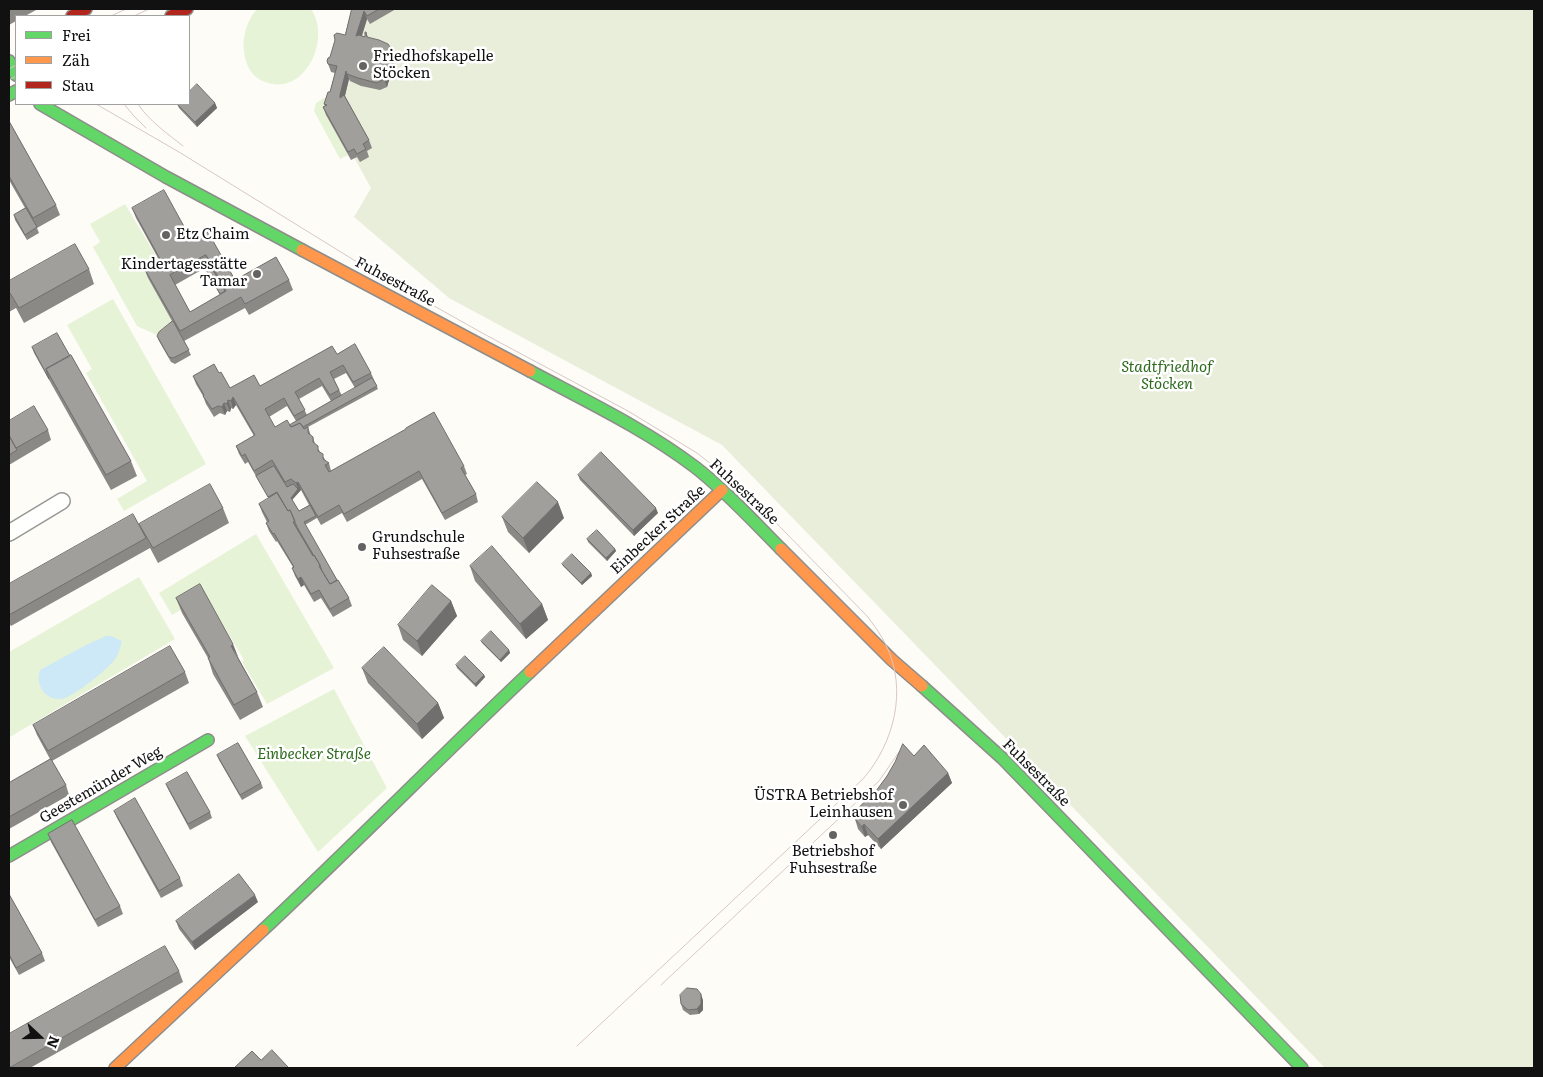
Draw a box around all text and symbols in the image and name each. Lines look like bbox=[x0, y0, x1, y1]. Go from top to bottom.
legend bbox=[15, 15, 190, 105]
text: Frei bbox=[62, 23, 91, 46]
text: Zäh bbox=[62, 48, 90, 71]
place label: Friedhofskapelle Stöcken bbox=[373, 48, 494, 83]
marker: Friedhofskapelle Stöcken bbox=[357, 60, 369, 72]
text: Stau bbox=[62, 73, 94, 96]
place label: Etz Chaim bbox=[176, 226, 250, 244]
marker: Etz Chaim bbox=[160, 229, 172, 241]
street label: Fuhsestraße bbox=[352, 253, 438, 311]
place label: Kindertagesstätte Tamar bbox=[121, 256, 247, 291]
marker: Kindertagesstätte Tamar bbox=[251, 268, 263, 280]
park label: Stadtfriedhof Stöcken bbox=[1121, 359, 1213, 394]
street label: Fuhsestraße bbox=[706, 455, 782, 529]
street label: Einbecker Straße bbox=[607, 482, 709, 578]
place label: Grundschule Fuhsestraße bbox=[372, 529, 465, 564]
marker: Grundschule Fuhsestraße bbox=[356, 541, 368, 553]
street label: Fuhsestraße bbox=[999, 736, 1073, 810]
street label: Geestemünder Weg bbox=[37, 743, 165, 827]
park label: Einbecker Straße bbox=[257, 746, 371, 764]
place label: ÜSTRA Betriebshof Leinhausen bbox=[754, 787, 893, 822]
marker: ÜSTRA Betriebshof Leinhausen bbox=[897, 799, 909, 811]
marker: Betriebshof Fuhsestraße bbox=[827, 829, 839, 841]
place label: Betriebshof Fuhsestraße bbox=[789, 843, 877, 878]
north arrow bbox=[15, 1012, 65, 1062]
text: N bbox=[43, 1033, 65, 1051]

